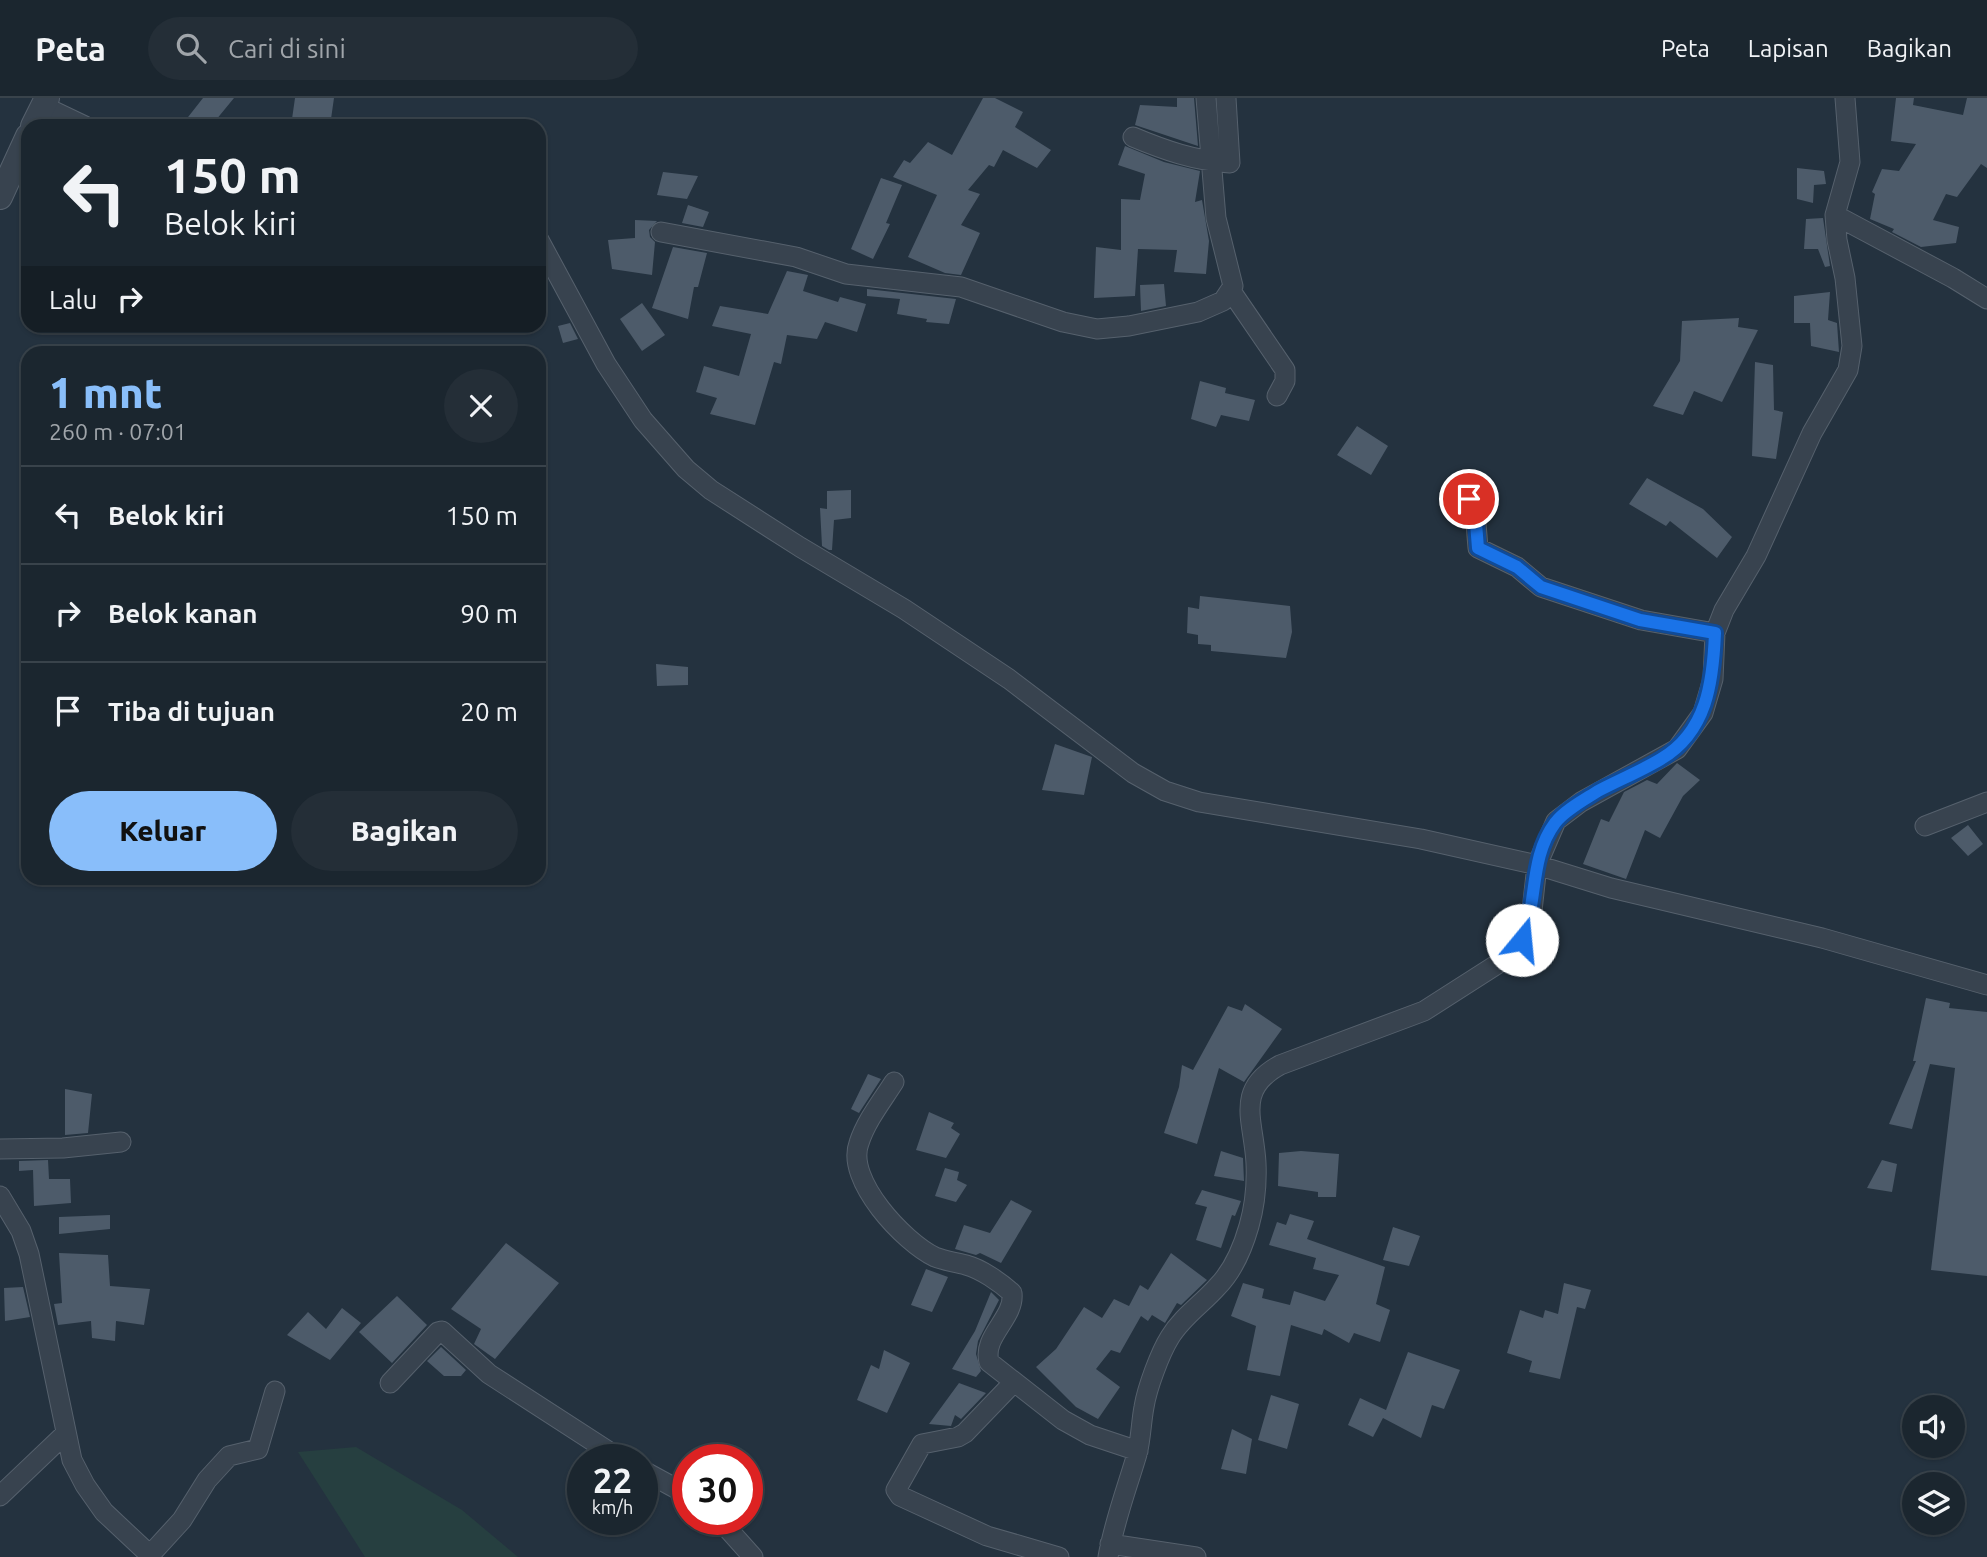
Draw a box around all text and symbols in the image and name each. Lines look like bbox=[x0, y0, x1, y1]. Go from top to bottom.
search box bbox=[148, 17, 638, 80]
icon: search bbox=[172, 29, 210, 67]
text: Peta bbox=[35, 30, 106, 67]
text: Cari di sini bbox=[228, 34, 346, 63]
text: Peta bbox=[1661, 35, 1710, 62]
text: Lapisan bbox=[1748, 35, 1829, 62]
text: Bagikan bbox=[1867, 35, 1952, 62]
icon: left bbox=[49, 147, 140, 238]
text: 150 m bbox=[164, 147, 301, 202]
text: Belok kiri bbox=[164, 205, 296, 241]
icon: right bbox=[111, 280, 149, 318]
text: Lalu bbox=[49, 285, 97, 314]
text: 1 mnt bbox=[49, 369, 162, 416]
button: close bbox=[444, 369, 518, 443]
text: 260 m · 07:01 bbox=[49, 419, 187, 444]
pin bbox=[1439, 469, 1499, 529]
icon: arrive bbox=[1450, 480, 1488, 518]
icon: left bbox=[49, 496, 87, 534]
text: Belok kiri bbox=[108, 501, 224, 530]
text: 150 m bbox=[446, 501, 518, 530]
icon: right bbox=[49, 594, 87, 632]
text: Belok kanan bbox=[108, 599, 258, 628]
text: 90 m bbox=[460, 599, 518, 628]
icon: arrive bbox=[49, 692, 87, 730]
text: Tiba di tujuan bbox=[108, 697, 275, 726]
text: 20 m bbox=[460, 697, 518, 726]
button: Keluar bbox=[49, 791, 277, 871]
button: Bagikan bbox=[291, 791, 518, 871]
position arrow bbox=[1485, 903, 1559, 977]
map controls bbox=[1902, 1395, 1965, 1535]
button: sound bbox=[1902, 1395, 1965, 1458]
speed limit sign: 30 bbox=[672, 1444, 763, 1535]
text: 22 bbox=[593, 1460, 632, 1500]
button: layers bbox=[1902, 1472, 1965, 1535]
text: km/h bbox=[592, 1497, 633, 1517]

